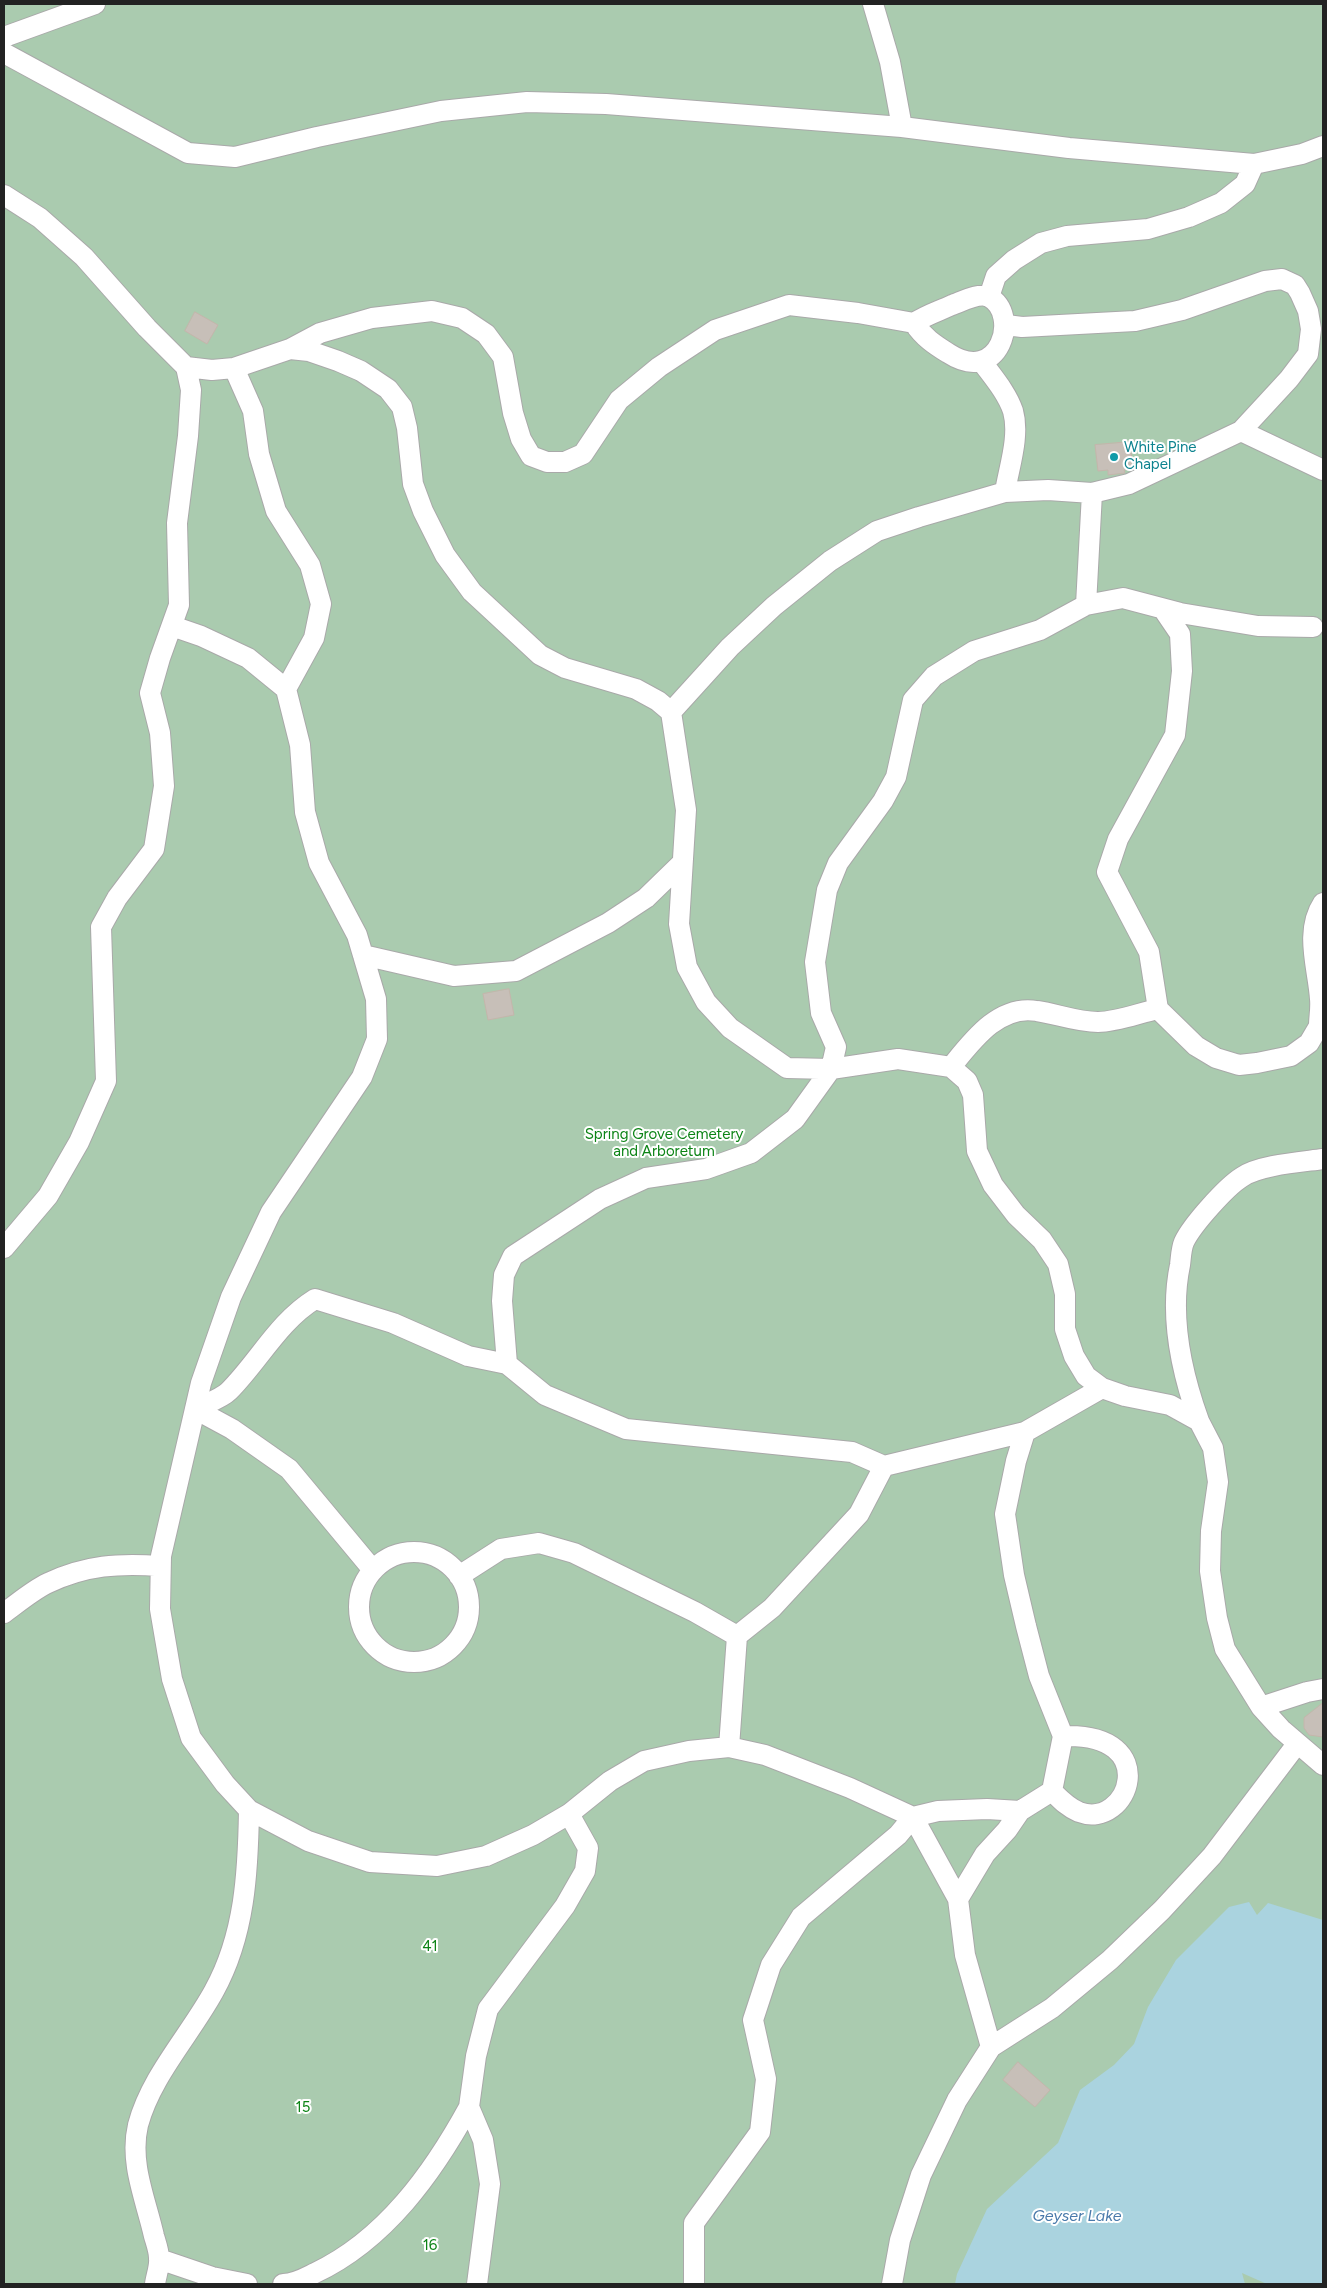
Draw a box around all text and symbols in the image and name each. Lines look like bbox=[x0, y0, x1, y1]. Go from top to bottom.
place label: White Pine Chapel bbox=[1124, 439, 1197, 474]
marker: White Pine Chapel bbox=[1108, 451, 1120, 463]
park label: Spring Grove Cemetery and Arboretum bbox=[585, 1126, 743, 1161]
park label: 41 bbox=[422, 1938, 438, 1956]
park label: 15 bbox=[296, 2099, 310, 2117]
water label: Geyser Lake bbox=[1032, 2206, 1122, 2226]
park label: 16 bbox=[423, 2237, 437, 2255]

